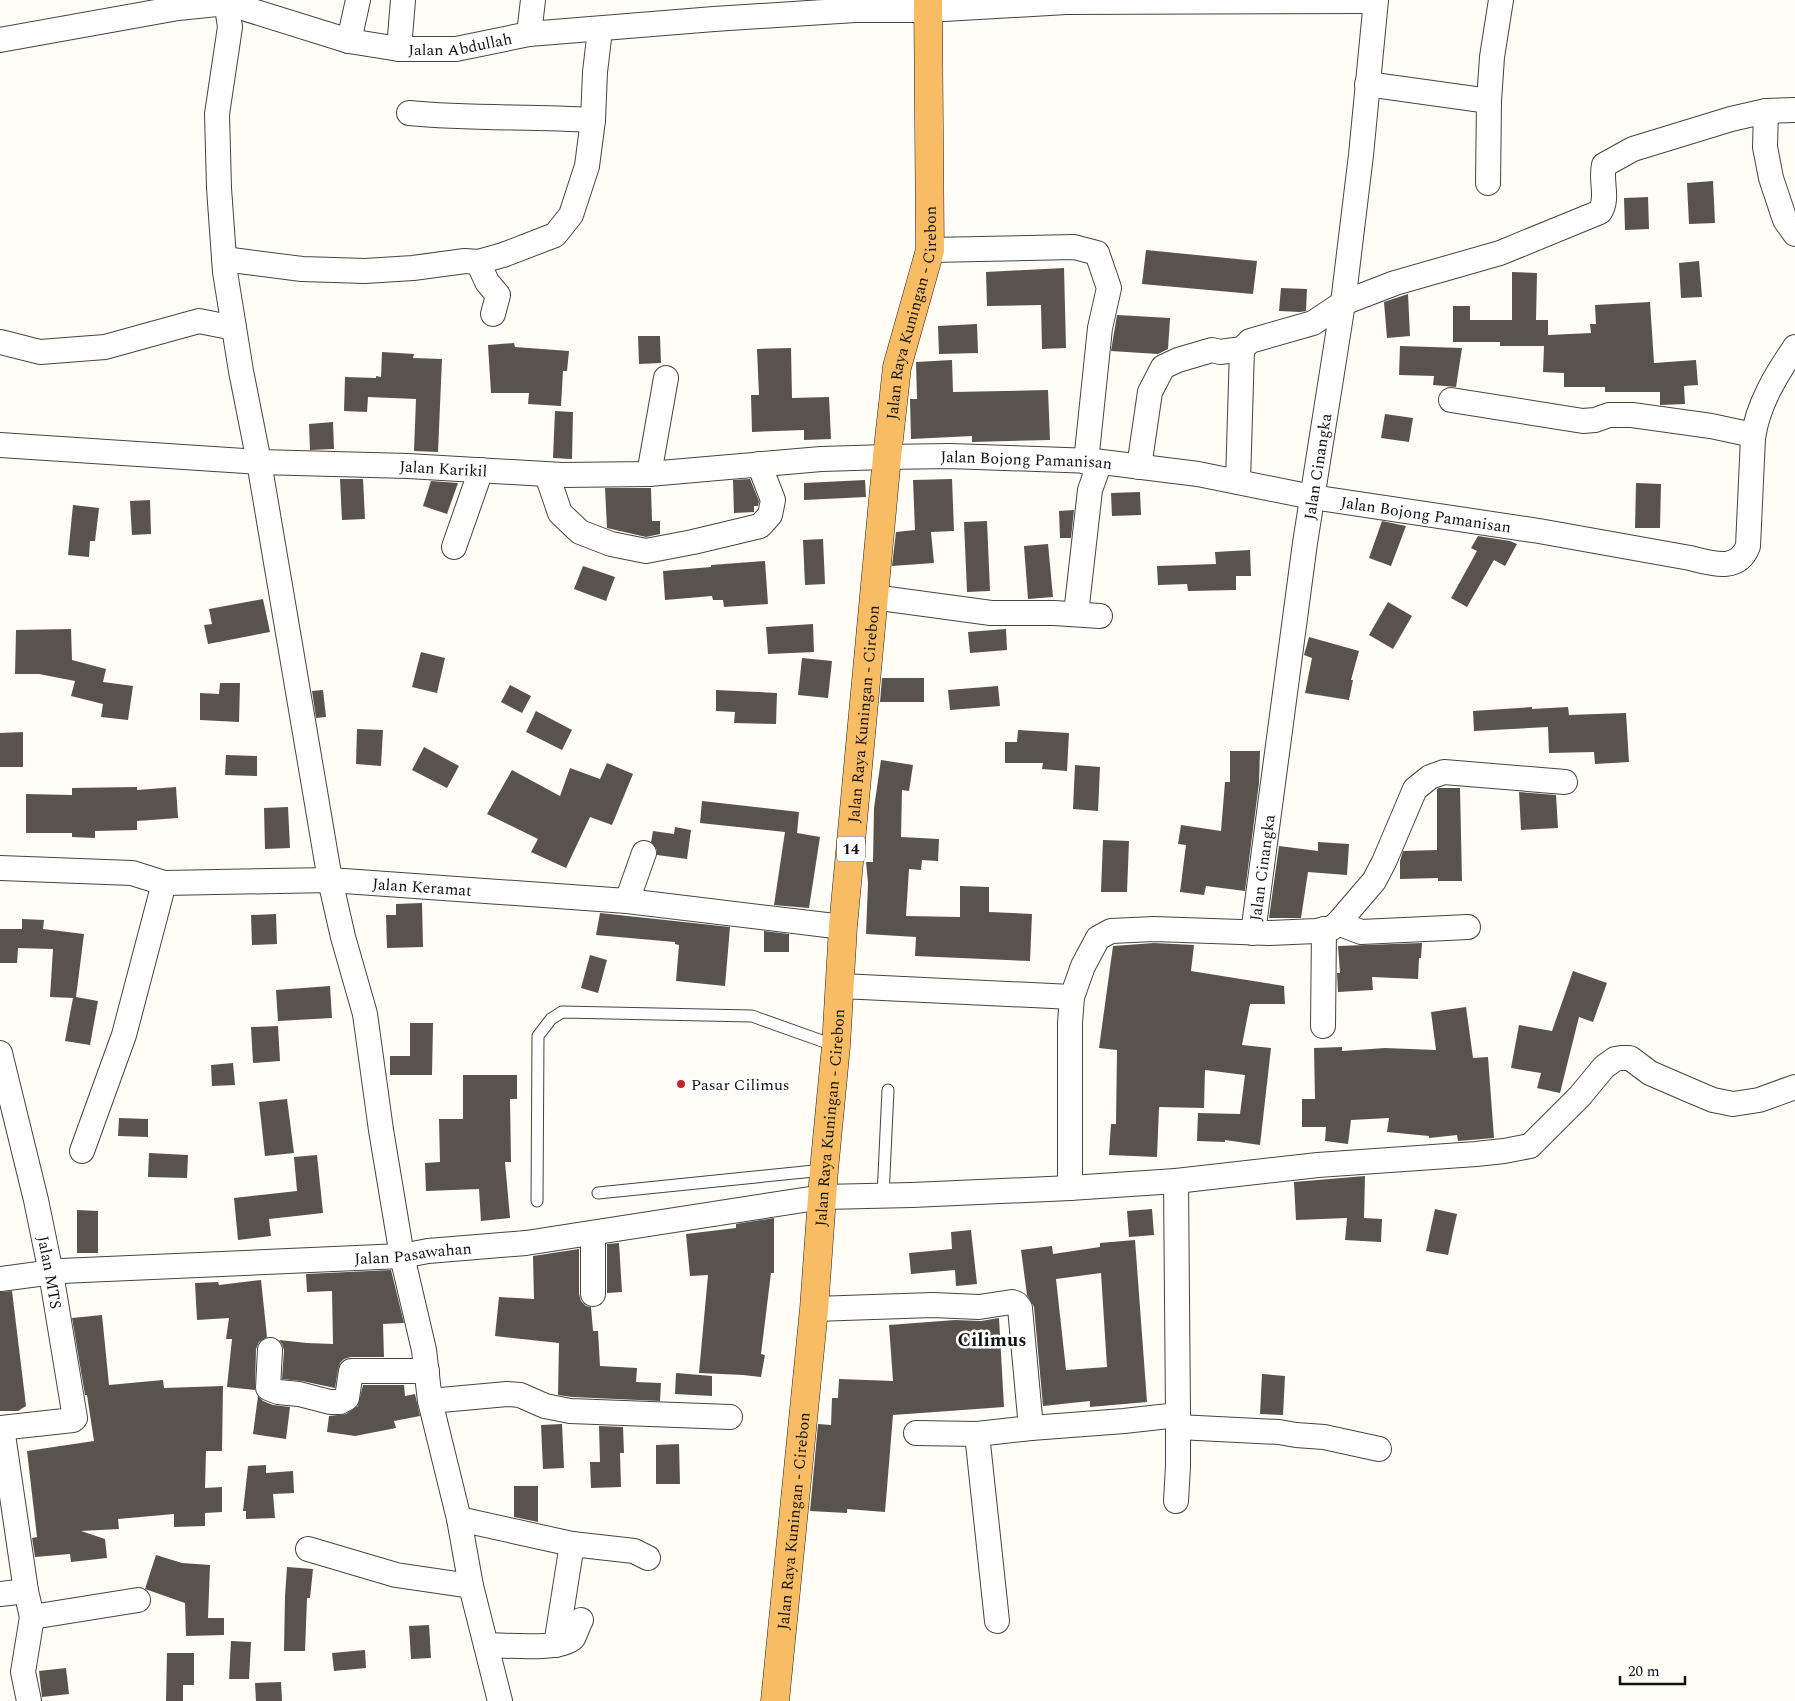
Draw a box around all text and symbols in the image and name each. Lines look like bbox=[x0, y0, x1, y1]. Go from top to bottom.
street label: Jalan Abdullah bbox=[408, 27, 514, 62]
street label: Jalan Raya Kuningan - Cirebon bbox=[880, 206, 943, 421]
street label: Jalan Cinangka bbox=[1298, 411, 1338, 521]
street label: Jalan Bojong Pamanisan bbox=[940, 445, 1114, 476]
street label: Jalan Karikil bbox=[399, 455, 488, 484]
street label: Jalan Bojong Pamanisan bbox=[1339, 490, 1513, 540]
street label: Jalan Raya Kuningan - Cirebon bbox=[842, 604, 886, 824]
street label: Jalan Cinangka bbox=[1244, 813, 1282, 923]
road number: 14 bbox=[837, 836, 865, 862]
street label: Jalan Keramat bbox=[371, 872, 473, 903]
street label: Jalan Raya Kuningan - Cirebon bbox=[809, 1008, 851, 1227]
place label: Pasar Cilimus bbox=[691, 1073, 790, 1097]
marker: Pasar Cilimus bbox=[675, 1078, 687, 1090]
street label: Jalan MTS bbox=[31, 1234, 68, 1311]
street label: Jalan Pasawahan bbox=[354, 1236, 473, 1271]
district label: Cilimus bbox=[958, 1326, 1027, 1355]
street label: Jalan Raya Kuningan - Cirebon bbox=[771, 1411, 817, 1631]
scale bar bbox=[1620, 1654, 1685, 1686]
text: 20 m bbox=[1628, 1660, 1660, 1683]

